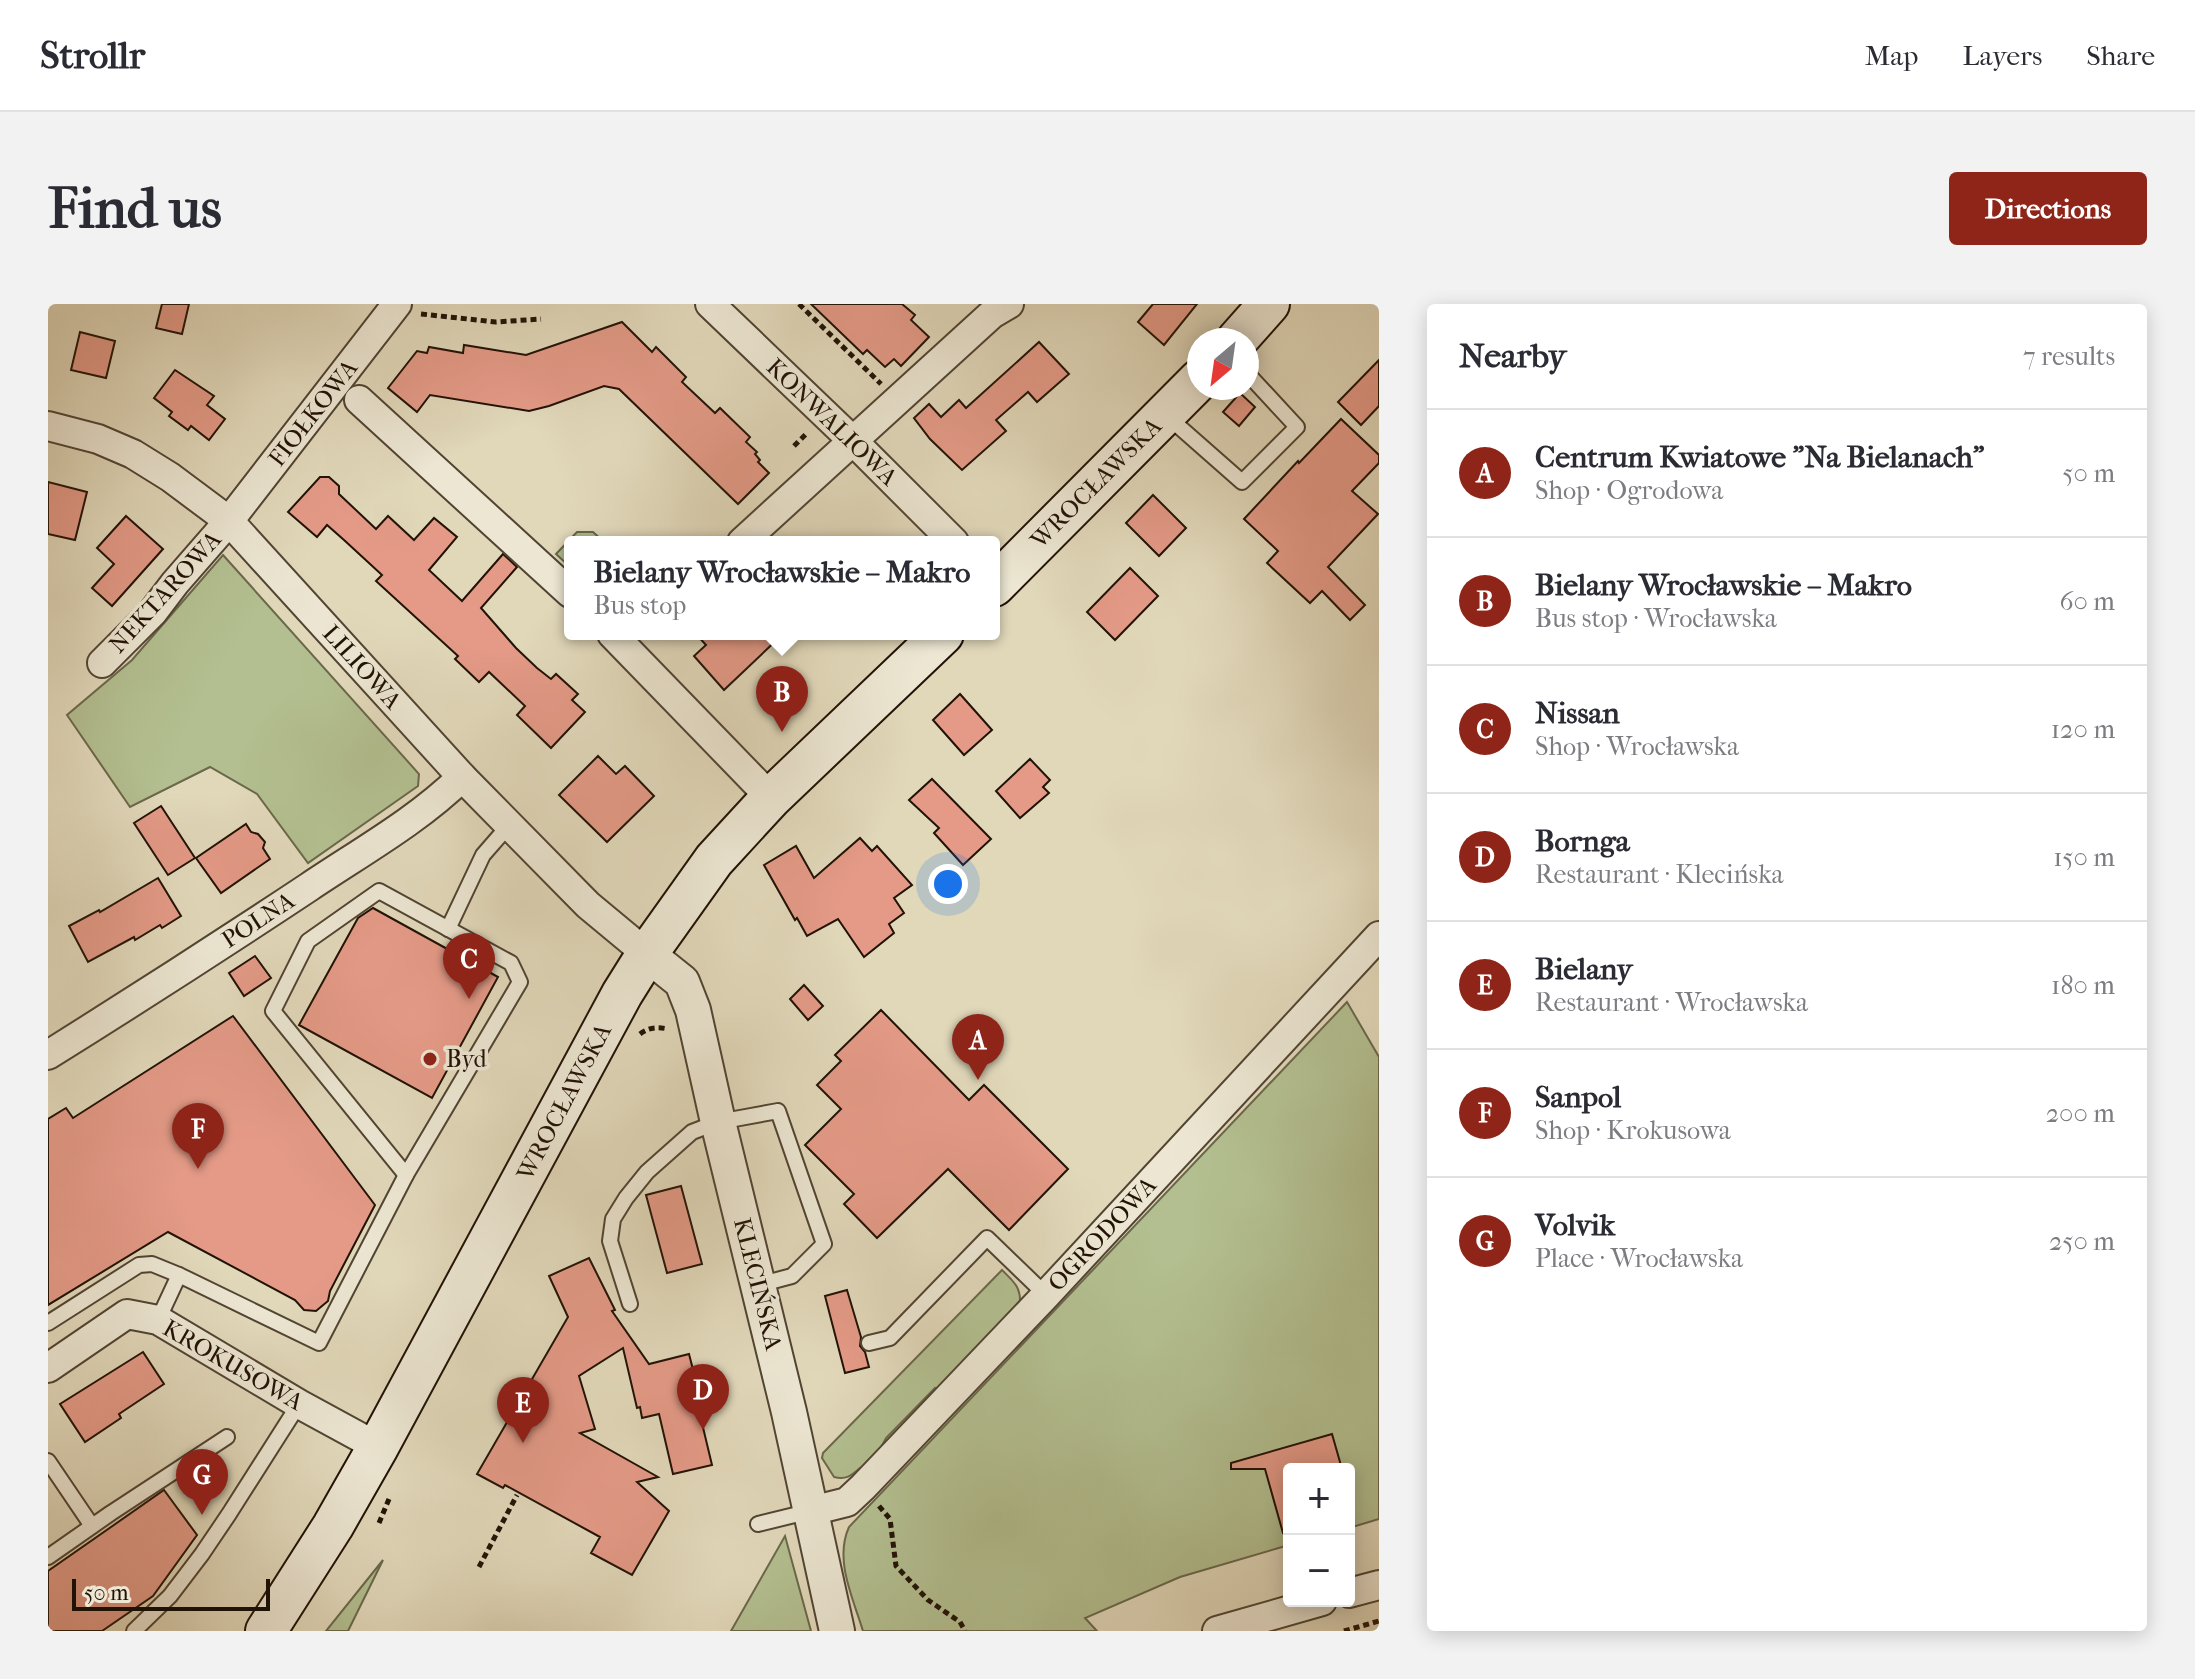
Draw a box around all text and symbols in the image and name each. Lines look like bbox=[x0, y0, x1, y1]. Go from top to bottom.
text: Strollr bbox=[40, 33, 145, 78]
text: Map bbox=[1865, 39, 1918, 72]
text: Layers bbox=[1962, 39, 2042, 72]
text: Share bbox=[2086, 39, 2155, 72]
button: Directions bbox=[1949, 172, 2147, 245]
text: Find us bbox=[48, 176, 222, 241]
north arrow bbox=[1187, 328, 1259, 400]
text: Nearby bbox=[1459, 336, 1566, 376]
text: 7 results bbox=[2023, 341, 2115, 372]
street label: KONWALIOWA bbox=[761, 353, 903, 492]
street label: FIOŁKOWA bbox=[263, 354, 364, 472]
street label: WROCŁAWSKA bbox=[1024, 412, 1167, 555]
text: Centrum Kwiatowe "Na Bielanach" bbox=[1535, 440, 1984, 475]
text: A bbox=[1477, 458, 1493, 489]
text: 50 m bbox=[2062, 458, 2115, 489]
text: Shop · Ogrodowa bbox=[1535, 475, 1723, 506]
street label: NEKTAROWA bbox=[103, 525, 227, 658]
popup bbox=[564, 536, 1000, 640]
text: Bielany Wrocławskie – Makro bbox=[594, 555, 971, 590]
text: Bielany Wrocławskie – Makro bbox=[1535, 568, 1912, 603]
text: B bbox=[1477, 586, 1493, 617]
text: 60 m bbox=[2059, 586, 2115, 617]
text: Bus stop bbox=[594, 590, 686, 621]
text: Bus stop · Wrocławska bbox=[1535, 603, 1777, 634]
street label: LILIOWA bbox=[317, 619, 407, 715]
pin: B bbox=[756, 666, 808, 732]
text: Nissan bbox=[1535, 696, 1620, 731]
text: C bbox=[1476, 714, 1494, 745]
text: 120 m bbox=[2051, 714, 2115, 745]
text: Shop · Wrocławska bbox=[1535, 731, 1739, 762]
text: Bornga bbox=[1535, 824, 1630, 859]
text: D bbox=[1475, 842, 1495, 873]
text: 150 m bbox=[2053, 842, 2115, 873]
text: Restaurant · Klecińska bbox=[1535, 859, 1784, 890]
your location bbox=[928, 864, 968, 904]
street label: POLNA bbox=[216, 886, 300, 954]
pin: C bbox=[443, 933, 495, 999]
text: Bielany bbox=[1535, 952, 1633, 987]
text: E bbox=[1477, 970, 1493, 1001]
text: 180 m bbox=[2051, 970, 2115, 1001]
text: Restaurant · Wrocławska bbox=[1535, 987, 1808, 1018]
pin: A bbox=[952, 1014, 1004, 1080]
street label: WROCŁAWSKA bbox=[511, 1019, 617, 1186]
place label: Byd bbox=[446, 1045, 488, 1073]
marker: Byd bbox=[421, 1050, 439, 1068]
text: Sanpol bbox=[1535, 1080, 1621, 1115]
text: F bbox=[1478, 1098, 1492, 1129]
text: 200 m bbox=[2046, 1098, 2115, 1129]
pin: F bbox=[172, 1103, 224, 1169]
text: Shop · Krokusowa bbox=[1535, 1115, 1731, 1146]
street label: OGRODOWA bbox=[1042, 1171, 1162, 1297]
text: Volvik bbox=[1535, 1208, 1615, 1243]
street label: KLECIŃSKA bbox=[728, 1215, 789, 1354]
text: G bbox=[1476, 1226, 1494, 1257]
text: 250 m bbox=[2049, 1226, 2115, 1257]
text: Place · Wrocławska bbox=[1535, 1243, 1743, 1274]
street label: KROKUSOWA bbox=[158, 1314, 308, 1417]
pin: D bbox=[677, 1364, 729, 1430]
pin: E bbox=[497, 1377, 549, 1443]
pin: G bbox=[176, 1449, 228, 1515]
map controls bbox=[1283, 1463, 1355, 1607]
button: + bbox=[1283, 1463, 1355, 1535]
button: − bbox=[1283, 1535, 1355, 1607]
scale bar bbox=[72, 1575, 270, 1611]
text: 50 m bbox=[84, 1580, 129, 1606]

